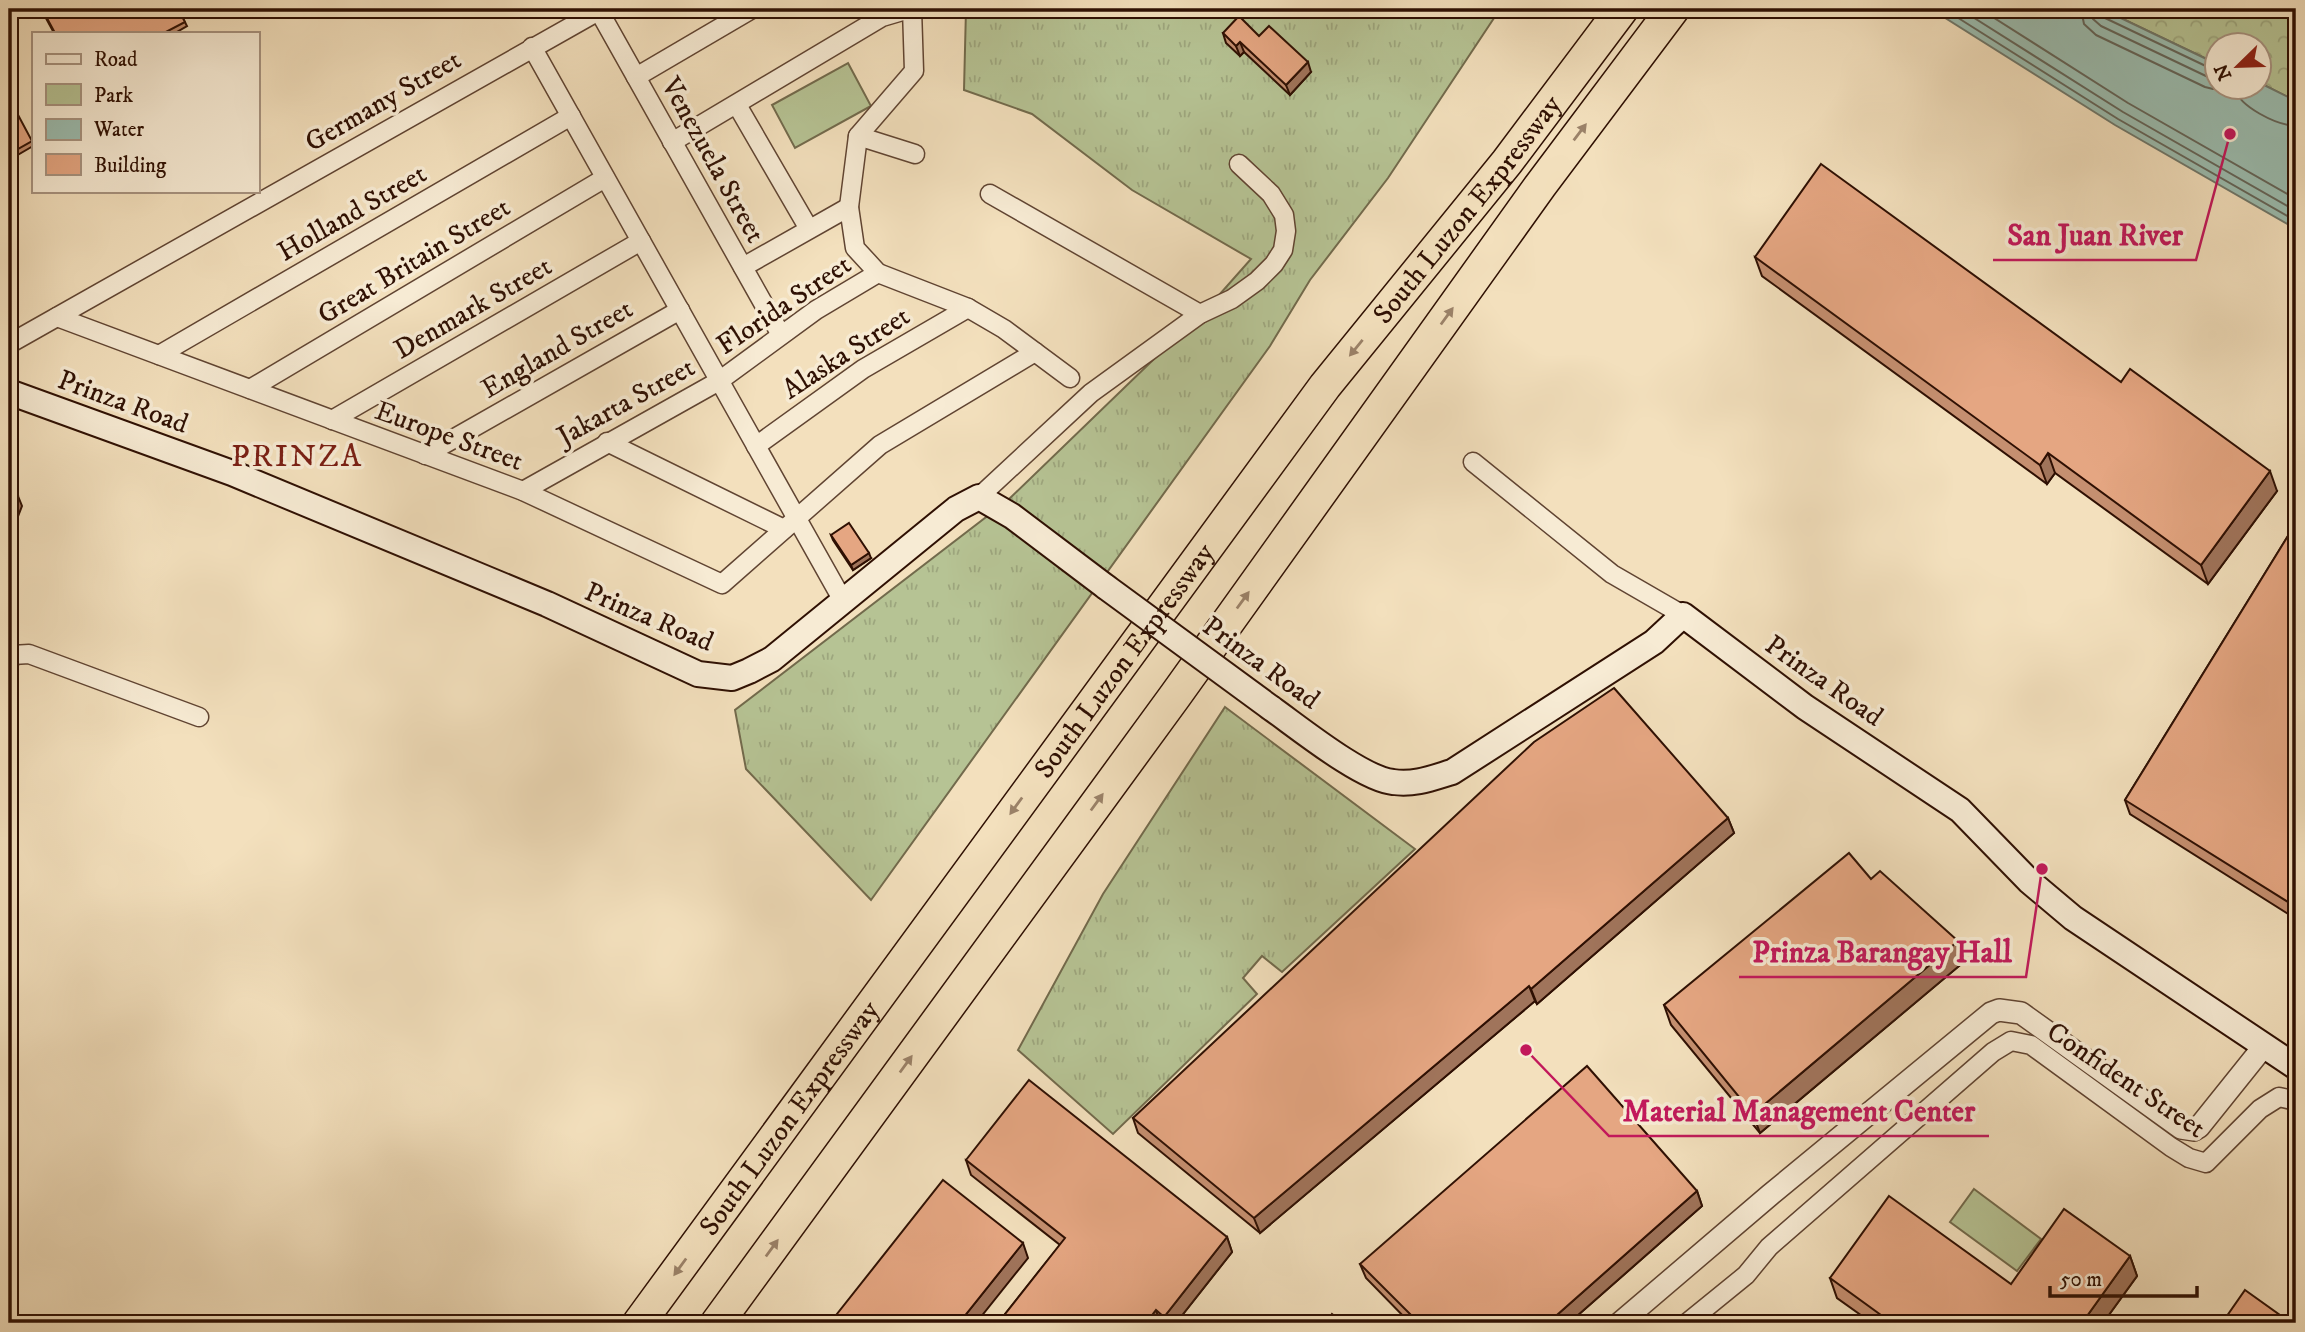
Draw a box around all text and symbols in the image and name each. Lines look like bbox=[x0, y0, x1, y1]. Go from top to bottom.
legend bbox=[32, 32, 259, 192]
north arrow bbox=[2204, 32, 2274, 102]
street label: Germany Street bbox=[299, 42, 467, 160]
text: Road bbox=[94, 47, 138, 73]
text: N bbox=[2210, 60, 2237, 84]
street label: Venezuela Street bbox=[653, 70, 773, 249]
text: Park bbox=[94, 83, 134, 109]
street label: South Luzon Expressway bbox=[1365, 87, 1569, 331]
text: Water bbox=[93, 117, 144, 143]
one-way arrow bbox=[1573, 123, 1587, 141]
text: Building bbox=[94, 153, 167, 179]
street label: Holland Street bbox=[271, 156, 433, 270]
street label: Great Britain Street bbox=[311, 190, 517, 332]
callout: San Juan River bbox=[1993, 209, 2196, 260]
text: San Juan River bbox=[2007, 218, 2184, 255]
street label: Florida Street bbox=[710, 247, 858, 363]
street label: Denmark Street bbox=[388, 249, 558, 367]
street label: England Street bbox=[475, 292, 639, 406]
street label: Alaska Street bbox=[775, 299, 917, 407]
one-way arrow bbox=[1440, 307, 1454, 325]
one-way arrow bbox=[1349, 340, 1364, 357]
street label: Jakarta Street bbox=[549, 350, 701, 456]
street label: Prinza Road bbox=[53, 362, 193, 442]
street label: Europe Street bbox=[370, 393, 528, 479]
district label: PRINZA bbox=[231, 437, 363, 477]
street label: South Luzon Expressway bbox=[1026, 536, 1222, 785]
street label: Prinza Road bbox=[579, 574, 719, 660]
one-way arrow bbox=[1236, 591, 1250, 609]
street label: Prinza Road bbox=[1195, 609, 1327, 717]
street label: Prinza Road bbox=[1758, 628, 1890, 735]
one-way arrow bbox=[1090, 793, 1105, 811]
one-way arrow bbox=[1009, 797, 1023, 815]
callout: Prinza Barangay Hall bbox=[1739, 926, 2026, 977]
text: Prinza Barangay Hall bbox=[1752, 935, 2013, 972]
street label: South Luzon Expressway bbox=[691, 993, 887, 1243]
street label: Confident Street bbox=[2040, 1014, 2212, 1146]
one-way arrow bbox=[898, 1056, 913, 1074]
callout: Material Management Center bbox=[1609, 1085, 1989, 1136]
text: Material Management Center bbox=[1623, 1094, 1976, 1131]
one-way arrow bbox=[764, 1239, 778, 1257]
scale bar bbox=[2050, 1255, 2196, 1299]
one-way arrow bbox=[673, 1258, 687, 1276]
text: 50 m bbox=[2060, 1267, 2102, 1293]

